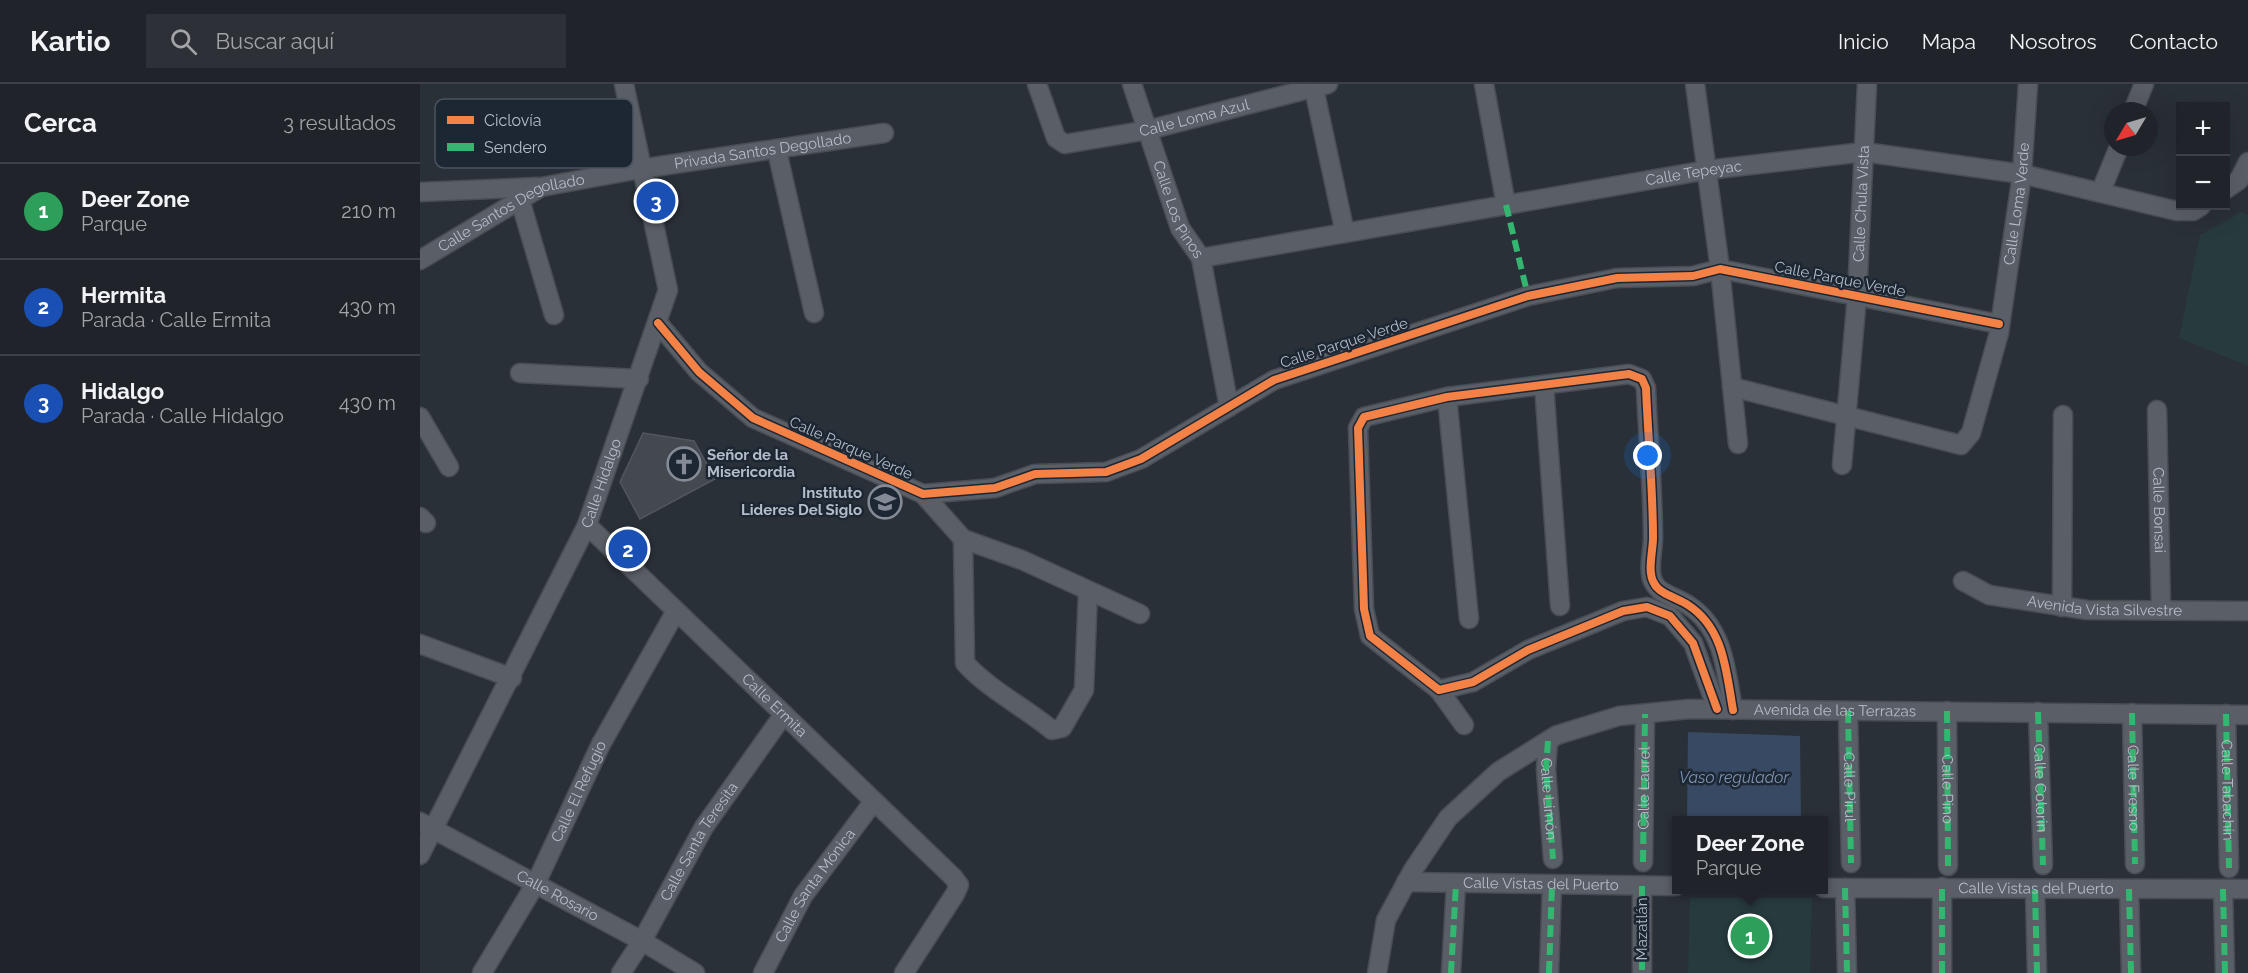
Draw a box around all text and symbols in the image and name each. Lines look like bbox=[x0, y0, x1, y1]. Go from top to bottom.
search box bbox=[146, 14, 566, 68]
text: Kartio bbox=[30, 25, 110, 58]
icon: search bbox=[167, 25, 200, 58]
text: Buscar aquí bbox=[215, 28, 334, 54]
text: Inicio bbox=[1838, 29, 1889, 54]
text: Mapa bbox=[1922, 29, 1976, 54]
text: Nosotros bbox=[2009, 29, 2097, 54]
text: Contacto bbox=[2130, 29, 2218, 54]
street label: Calle Loma Azul bbox=[1138, 95, 1252, 140]
legend bbox=[435, 99, 633, 168]
north arrow bbox=[2104, 102, 2158, 156]
map controls bbox=[2176, 102, 2230, 210]
button: + bbox=[2176, 102, 2230, 156]
text: Cerca bbox=[24, 108, 97, 138]
text: 3 resultados bbox=[283, 111, 396, 135]
text: Ciclovía bbox=[484, 111, 542, 130]
street label: Privada Santos Degollado bbox=[673, 129, 852, 173]
text: Sendero bbox=[484, 138, 547, 157]
street label: Calle Loma Verde bbox=[2000, 142, 2033, 266]
street label: Calle Chula Vista bbox=[1850, 145, 1873, 263]
button: − bbox=[2176, 156, 2230, 210]
street label: Calle Tepeyac bbox=[1644, 157, 1743, 190]
street label: Calle Los Pinos bbox=[1149, 158, 1207, 262]
street label: Calle Santos Degollado bbox=[435, 170, 586, 256]
pin: 3 bbox=[636, 178, 676, 224]
text: Deer Zone bbox=[81, 186, 190, 212]
text: 1 bbox=[39, 199, 48, 223]
text: 210 m bbox=[341, 199, 396, 223]
text: Parque bbox=[81, 212, 147, 236]
street label: Calle Parque Verde bbox=[1773, 257, 1907, 301]
text: Hermita bbox=[81, 282, 166, 308]
text: 2 bbox=[38, 295, 49, 319]
text: 430 m bbox=[339, 295, 396, 319]
text: Parada · Calle Ermita bbox=[81, 308, 271, 332]
street label: Calle Parque Verde bbox=[1278, 314, 1410, 372]
text: Hidalgo bbox=[81, 378, 164, 404]
text: 3 bbox=[38, 391, 49, 415]
text: 430 m bbox=[339, 391, 396, 415]
text: Parada · Calle Hidalgo bbox=[81, 404, 284, 428]
street label: Calle Parque Verde bbox=[786, 413, 916, 483]
street label: Calle Hidalgo bbox=[578, 436, 625, 530]
your location bbox=[1633, 441, 1662, 470]
church icon: Señor de la Misericordia bbox=[666, 446, 702, 482]
place label: Señor de la Misericordia bbox=[707, 446, 796, 481]
street label: Calle Bonsai bbox=[2149, 467, 2169, 553]
place label: Instituto Lideres Del Siglo bbox=[741, 484, 862, 519]
school or university icon: Instituto Lideres Del Siglo bbox=[867, 484, 903, 520]
pin: 2 bbox=[608, 526, 648, 572]
street label: Avenida Vista Silvestre bbox=[2026, 592, 2182, 620]
street label: Calle Ermita bbox=[738, 670, 811, 741]
street label: Avenida de las Terrazas bbox=[1754, 701, 1916, 720]
street label: Calle El Refugio bbox=[547, 738, 610, 845]
street label: Calle Tabachín bbox=[2217, 739, 2237, 841]
street label: Calle Colorin bbox=[2030, 743, 2051, 833]
street label: Calle Laurel bbox=[1634, 745, 1654, 830]
street label: Calle Fresno bbox=[2124, 745, 2143, 831]
street label: Calle Pirul bbox=[1840, 752, 1859, 823]
street label: Calle Pino bbox=[1938, 754, 1957, 824]
street label: Calle Limón bbox=[1537, 757, 1561, 841]
water label: Vaso regulador bbox=[1679, 768, 1790, 787]
street label: Calle Santa Teresita bbox=[656, 779, 742, 904]
popup bbox=[1672, 816, 1828, 894]
street label: Calle Santa Mónica bbox=[771, 825, 859, 946]
text: Deer Zone bbox=[1696, 830, 1804, 856]
text: Parque bbox=[1696, 856, 1762, 880]
street label: Calle Rosario bbox=[513, 866, 602, 925]
street label: Calle Vistas del Puerto bbox=[1463, 874, 1619, 894]
street label: Calle Vistas del Puerto bbox=[1958, 879, 2114, 898]
street label: Mazatlán bbox=[1633, 898, 1651, 960]
pin: 1 bbox=[1730, 914, 1770, 958]

